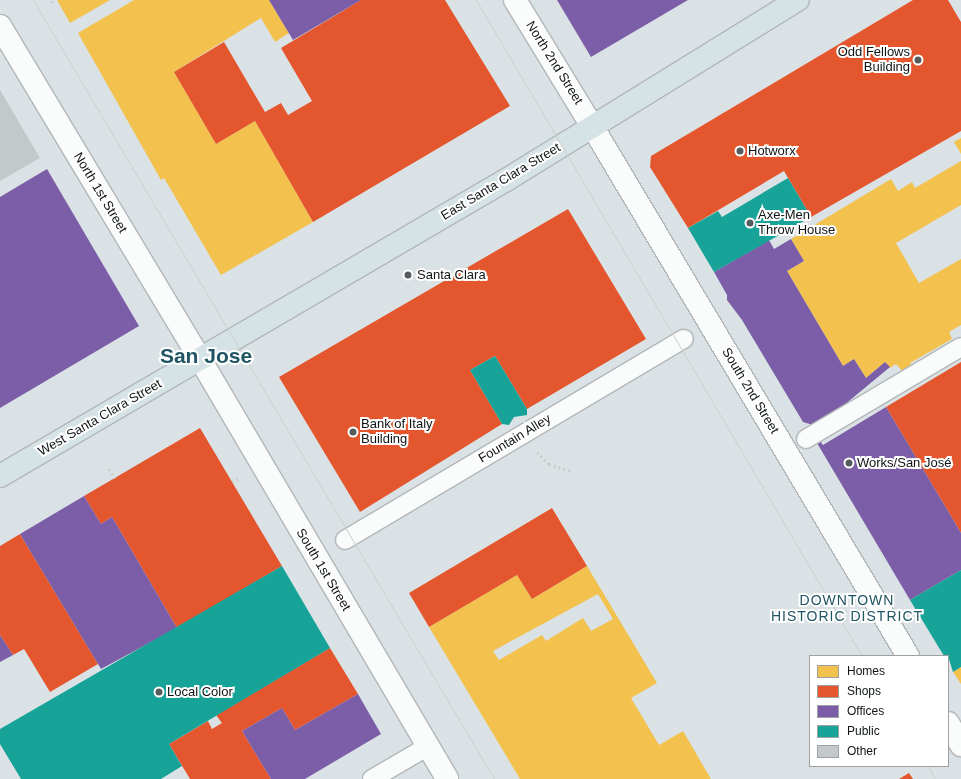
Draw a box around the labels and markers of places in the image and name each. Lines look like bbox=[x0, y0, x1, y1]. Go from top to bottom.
place label: Odd Fellows Building bbox=[838, 45, 910, 76]
marker: Odd Fellows Building bbox=[913, 55, 923, 65]
place label: Hotworx bbox=[748, 143, 796, 159]
marker: Hotworx bbox=[735, 146, 745, 156]
place label: Axe-Men Throw House bbox=[758, 208, 835, 239]
marker: Axe-Men Throw House bbox=[745, 218, 755, 228]
place label: Santa Clara bbox=[417, 267, 486, 283]
marker: Santa Clara bbox=[402, 269, 414, 281]
place label: Bank of Italy Building bbox=[361, 417, 433, 448]
marker: Bank of Italy Building bbox=[348, 427, 358, 437]
place label: Works/San José bbox=[857, 455, 951, 471]
marker: Works/San José bbox=[844, 458, 854, 468]
place label: Local Color bbox=[167, 684, 233, 700]
marker: Local Color bbox=[154, 687, 164, 697]

